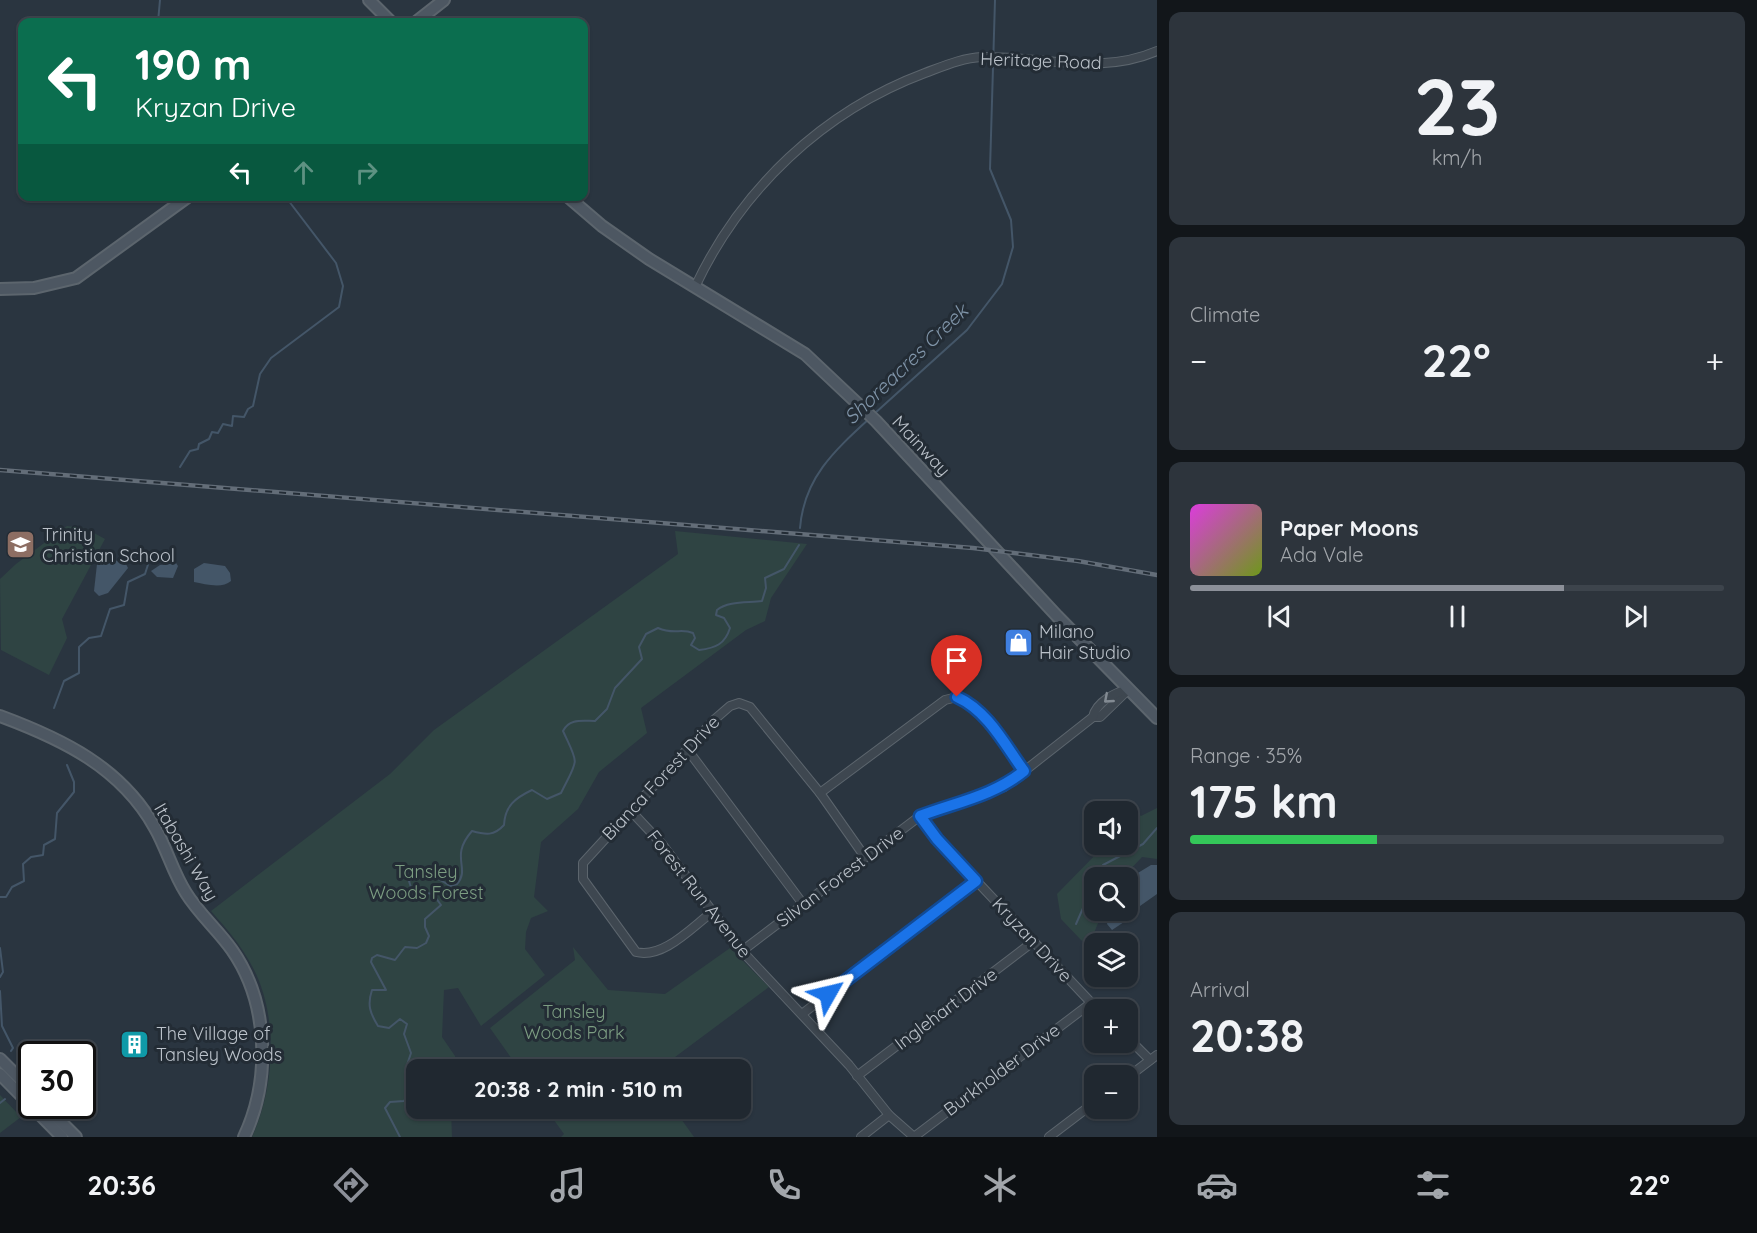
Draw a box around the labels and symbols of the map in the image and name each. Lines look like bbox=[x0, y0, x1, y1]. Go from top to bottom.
street label: Heritage Road bbox=[980, 47, 1102, 74]
water label: Shoreacres Creek bbox=[838, 297, 975, 429]
street label: Mainway bbox=[887, 410, 955, 481]
place label: Trinity Christian School bbox=[42, 523, 175, 567]
school or university icon: Trinity Christian School bbox=[5, 529, 37, 561]
place label: Milano Hair Studio bbox=[1039, 620, 1131, 664]
shop icon: Milano Hair Studio bbox=[1002, 626, 1034, 658]
pin bbox=[931, 635, 982, 697]
one-way arrow bbox=[1104, 692, 1115, 703]
street label: Bianca Forest Drive bbox=[597, 710, 724, 845]
street label: Itabashi Way bbox=[149, 799, 224, 905]
street label: Silvan Forest Drive bbox=[771, 821, 908, 932]
street label: Forest Run Avenue bbox=[642, 825, 756, 962]
park label: Tansley Woods Forest bbox=[368, 860, 484, 904]
street label: Kryzan Drive bbox=[987, 893, 1077, 987]
position arrow bbox=[796, 962, 860, 1026]
street label: Inglehart Drive bbox=[890, 963, 1002, 1055]
park label: Tansley Woods Park bbox=[523, 1000, 625, 1044]
street label: Burkholder Drive bbox=[939, 1018, 1064, 1121]
place label: The Village of Tansley Woods bbox=[156, 1022, 282, 1066]
building icon: The Village of Tansley Woods bbox=[119, 1028, 151, 1060]
speed limit sign: 30 bbox=[18, 1041, 96, 1119]

